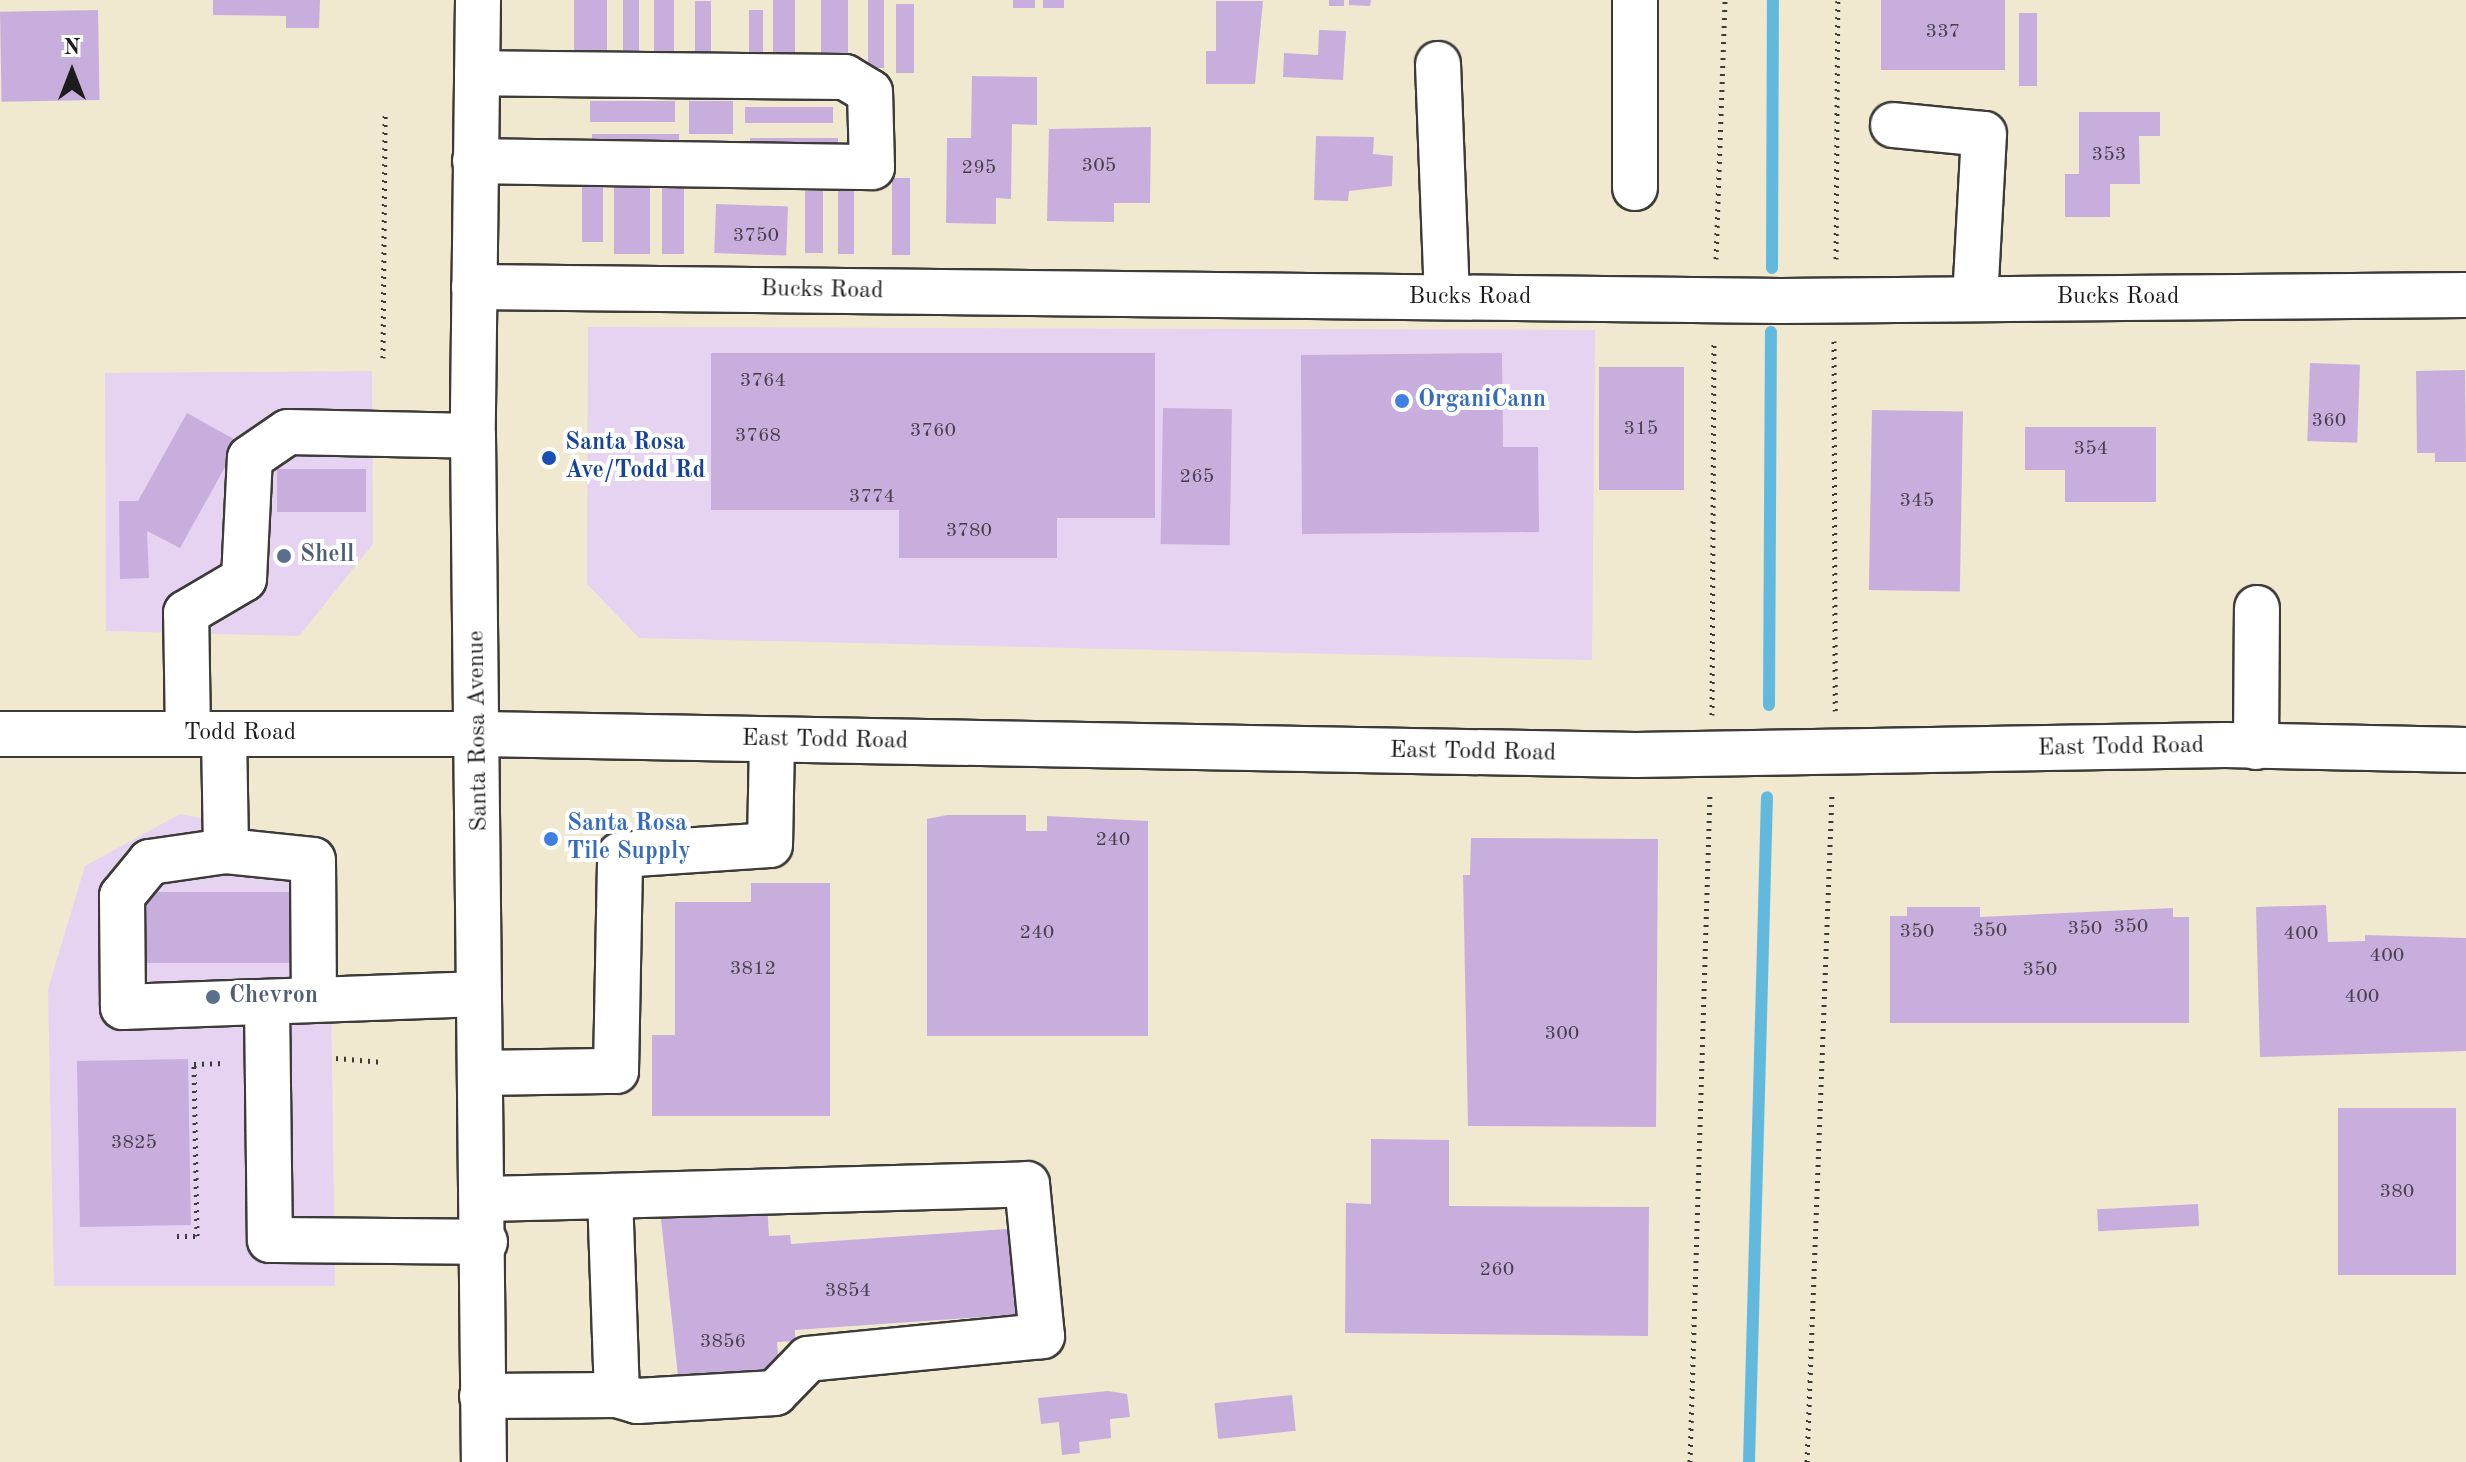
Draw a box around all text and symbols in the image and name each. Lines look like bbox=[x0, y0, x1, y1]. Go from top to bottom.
house number: 337 bbox=[1926, 20, 1960, 44]
north arrow bbox=[32, 32, 112, 112]
text: N bbox=[64, 37, 80, 59]
house number: 353 bbox=[2092, 143, 2126, 167]
house number: 305 bbox=[1082, 154, 1116, 178]
house number: 295 bbox=[962, 156, 996, 180]
house number: 3750 bbox=[733, 224, 779, 248]
street label: Bucks Road bbox=[760, 276, 884, 306]
street label: Bucks Road bbox=[1409, 284, 1531, 312]
street label: Bucks Road bbox=[2057, 284, 2179, 312]
house number: 3764 bbox=[740, 369, 786, 393]
place label: OrganiCann bbox=[1418, 387, 1546, 415]
marker: OrganiCann bbox=[1393, 392, 1411, 410]
house number: 360 bbox=[2312, 409, 2346, 433]
house number: 315 bbox=[1624, 417, 1658, 441]
house number: 3760 bbox=[910, 419, 956, 443]
house number: 3768 bbox=[735, 424, 781, 448]
place label: Santa Rosa Ave/Todd Rd bbox=[565, 430, 705, 486]
house number: 354 bbox=[2074, 437, 2108, 461]
marker: Santa Rosa Ave/Todd Rd bbox=[540, 449, 558, 467]
house number: 265 bbox=[1180, 465, 1214, 489]
house number: 3774 bbox=[849, 485, 895, 509]
house number: 345 bbox=[1900, 489, 1934, 513]
house number: 3780 bbox=[946, 519, 992, 543]
place label: Shell bbox=[300, 542, 354, 570]
marker: Shell bbox=[275, 547, 293, 565]
street label: Santa Rosa Avenue bbox=[463, 630, 495, 832]
street label: Todd Road bbox=[184, 720, 296, 748]
street label: East Todd Road bbox=[741, 725, 909, 757]
street label: East Todd Road bbox=[2037, 732, 2205, 764]
street label: East Todd Road bbox=[1389, 737, 1557, 769]
place label: Santa Rosa Tile Supply bbox=[567, 811, 691, 867]
house number: 240 bbox=[1096, 828, 1130, 852]
marker: Santa Rosa Tile Supply bbox=[542, 830, 560, 848]
house number: 350 bbox=[2114, 915, 2148, 939]
house number: 350 bbox=[2068, 917, 2102, 941]
house number: 350 bbox=[1973, 919, 2007, 943]
house number: 350 bbox=[1900, 920, 1934, 944]
house number: 240 bbox=[1020, 921, 1054, 945]
house number: 400 bbox=[2284, 922, 2318, 946]
house number: 400 bbox=[2370, 944, 2404, 968]
house number: 3812 bbox=[730, 957, 776, 981]
house number: 350 bbox=[2023, 958, 2057, 982]
place label: Chevron bbox=[229, 983, 318, 1011]
house number: 400 bbox=[2345, 985, 2379, 1009]
marker: Chevron bbox=[204, 988, 222, 1006]
house number: 300 bbox=[1545, 1022, 1579, 1046]
house number: 3825 bbox=[111, 1131, 157, 1155]
house number: 380 bbox=[2380, 1180, 2414, 1204]
house number: 260 bbox=[1480, 1258, 1514, 1282]
house number: 3854 bbox=[825, 1279, 871, 1303]
house number: 3856 bbox=[700, 1330, 746, 1354]

